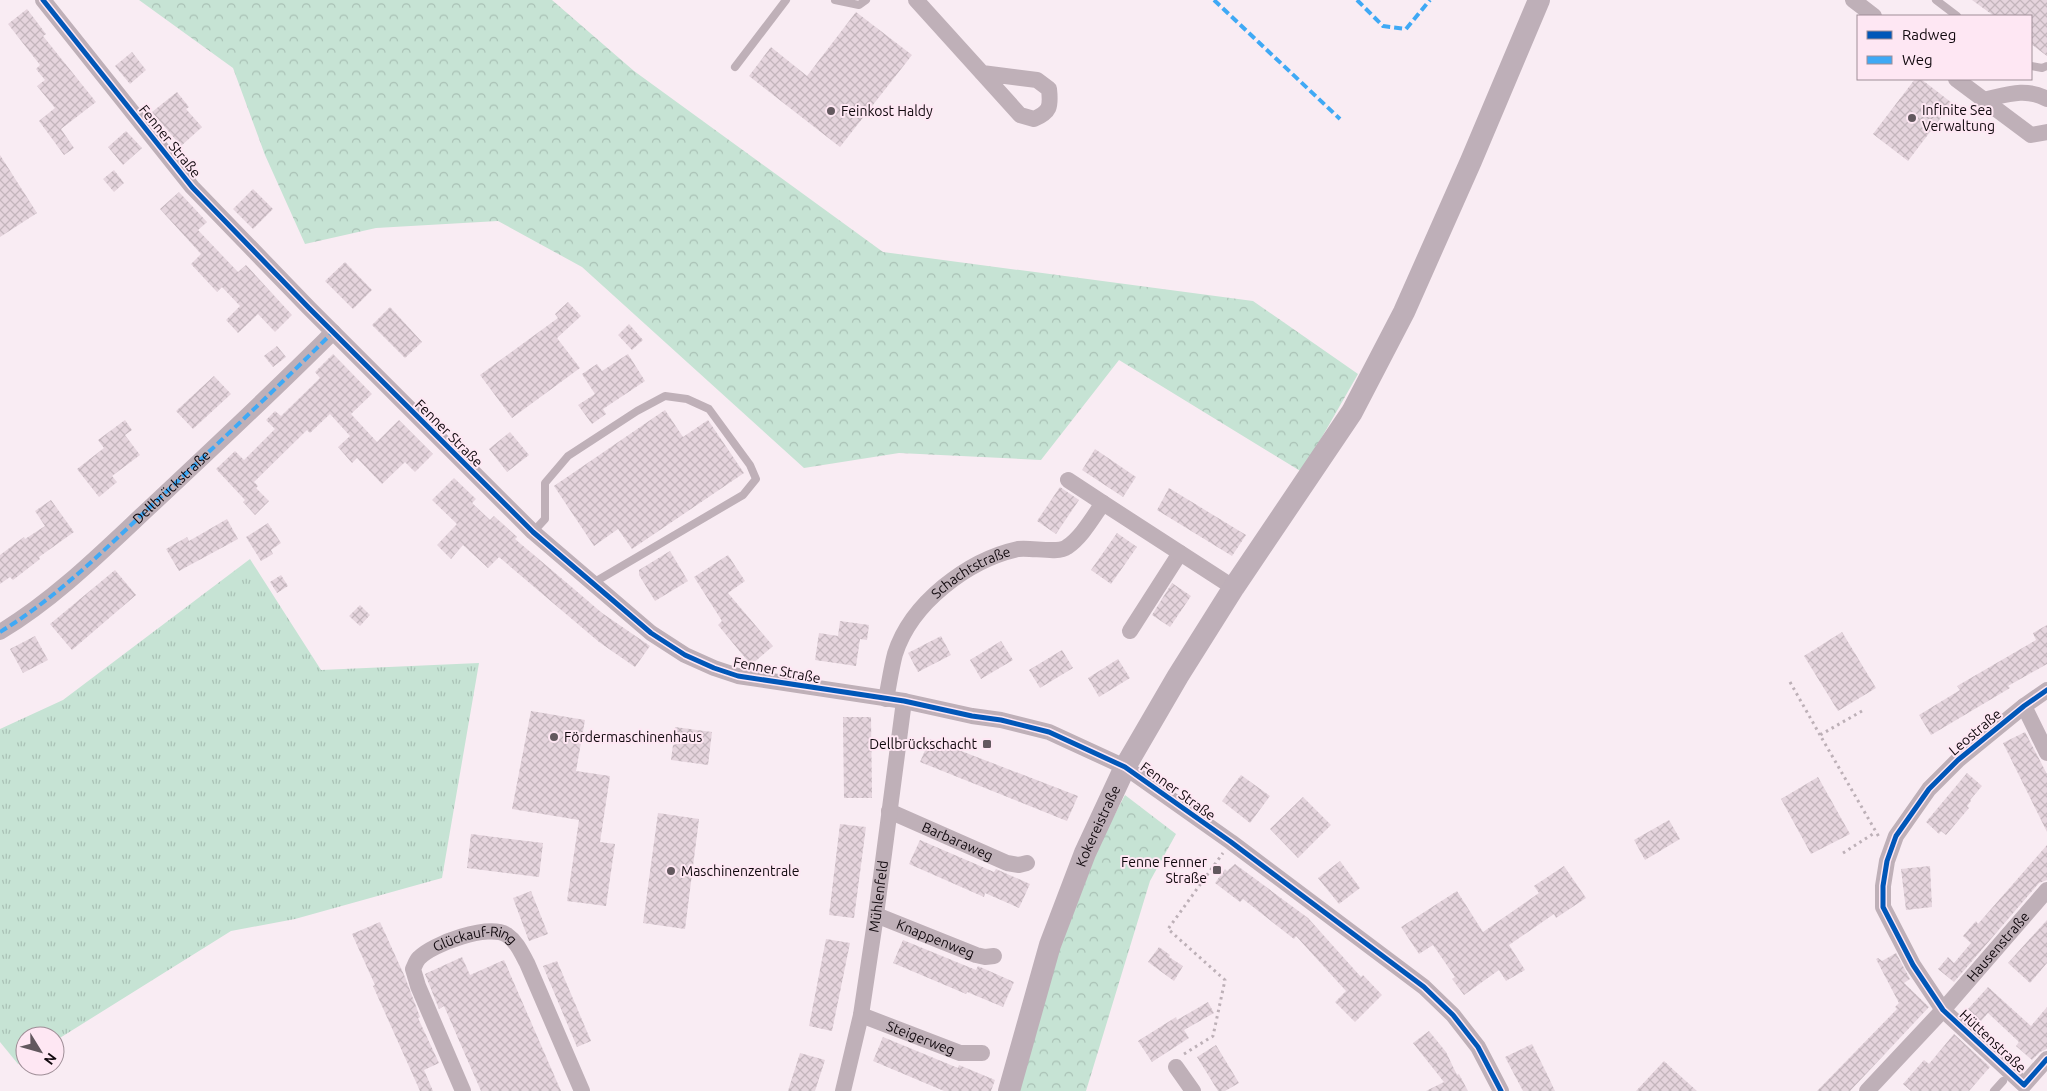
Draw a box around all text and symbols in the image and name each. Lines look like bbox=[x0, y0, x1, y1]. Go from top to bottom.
legend bbox=[1857, 15, 2032, 80]
text: Radweg bbox=[1902, 26, 1956, 43]
text: Weg bbox=[1902, 51, 1933, 68]
street label: Fenner Straße bbox=[136, 101, 204, 181]
place label: Infinite Sea Verwaltung bbox=[1922, 102, 1995, 134]
place label: Feinkost Haldy bbox=[841, 103, 933, 119]
marker: Feinkost Haldy bbox=[825, 105, 837, 117]
marker: Infinite Sea Verwaltung bbox=[1906, 112, 1918, 124]
street label: Fenner Straße bbox=[412, 396, 486, 470]
street label: Dellbrückstraße bbox=[129, 447, 214, 527]
street label: Schachtstraße bbox=[928, 543, 1012, 602]
street label: Fenner Straße bbox=[732, 654, 822, 686]
street label: Leostraße bbox=[1946, 706, 2004, 758]
place label: Fördermaschinenhaus bbox=[564, 729, 702, 745]
marker: Fördermaschinenhaus bbox=[548, 731, 560, 743]
place label: Dellbrückschacht bbox=[869, 736, 977, 752]
marker: Dellbrückschacht bbox=[981, 738, 993, 750]
street label: Fenner Straße bbox=[1137, 758, 1219, 824]
street label: Kokereistraße bbox=[1073, 783, 1123, 869]
street label: Barbaraweg bbox=[920, 819, 996, 864]
place label: Fenne Fenner Straße bbox=[1121, 854, 1208, 886]
street label: Mühlenfeld bbox=[865, 859, 891, 933]
place label: Maschinenzentrale bbox=[681, 863, 799, 879]
marker: Fenne Fenner Straße bbox=[1211, 864, 1223, 876]
marker: Maschinenzentrale bbox=[665, 865, 677, 877]
street label: Hausenstraße bbox=[1963, 908, 2033, 985]
street label: Knappenweg bbox=[894, 916, 977, 962]
street label: Glückauf-Ring bbox=[430, 923, 520, 955]
street label: Hüttenstraße bbox=[1957, 1006, 2029, 1076]
street label: Steigerweg bbox=[884, 1018, 957, 1058]
north arrow bbox=[15, 1026, 65, 1076]
text: N bbox=[41, 1050, 60, 1068]

